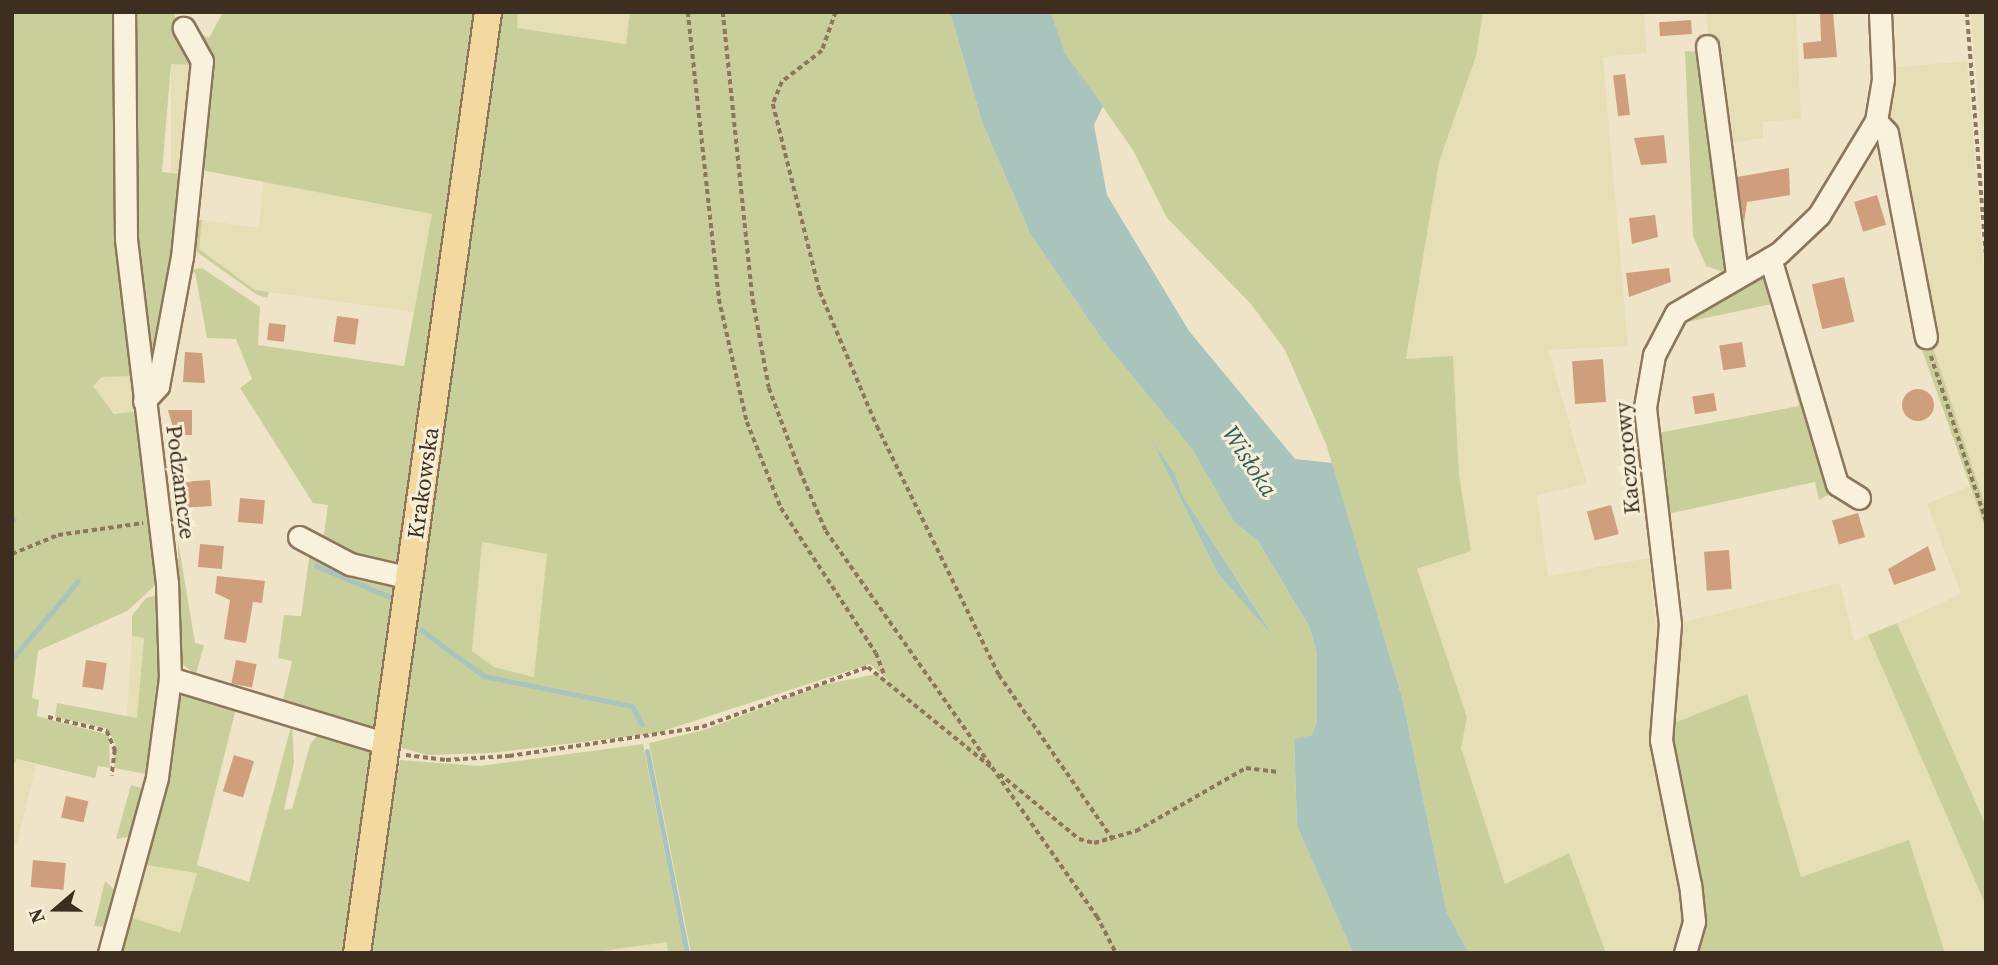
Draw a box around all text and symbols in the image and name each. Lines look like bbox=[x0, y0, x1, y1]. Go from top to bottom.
street label: Kaczorowy bbox=[1608, 401, 1646, 515]
water label: Wisłoka bbox=[1217, 420, 1283, 502]
street label: Podzamcze bbox=[160, 423, 202, 541]
street label: Krakowska bbox=[401, 425, 445, 541]
north arrow bbox=[21, 874, 91, 944]
text: N bbox=[22, 905, 51, 927]

